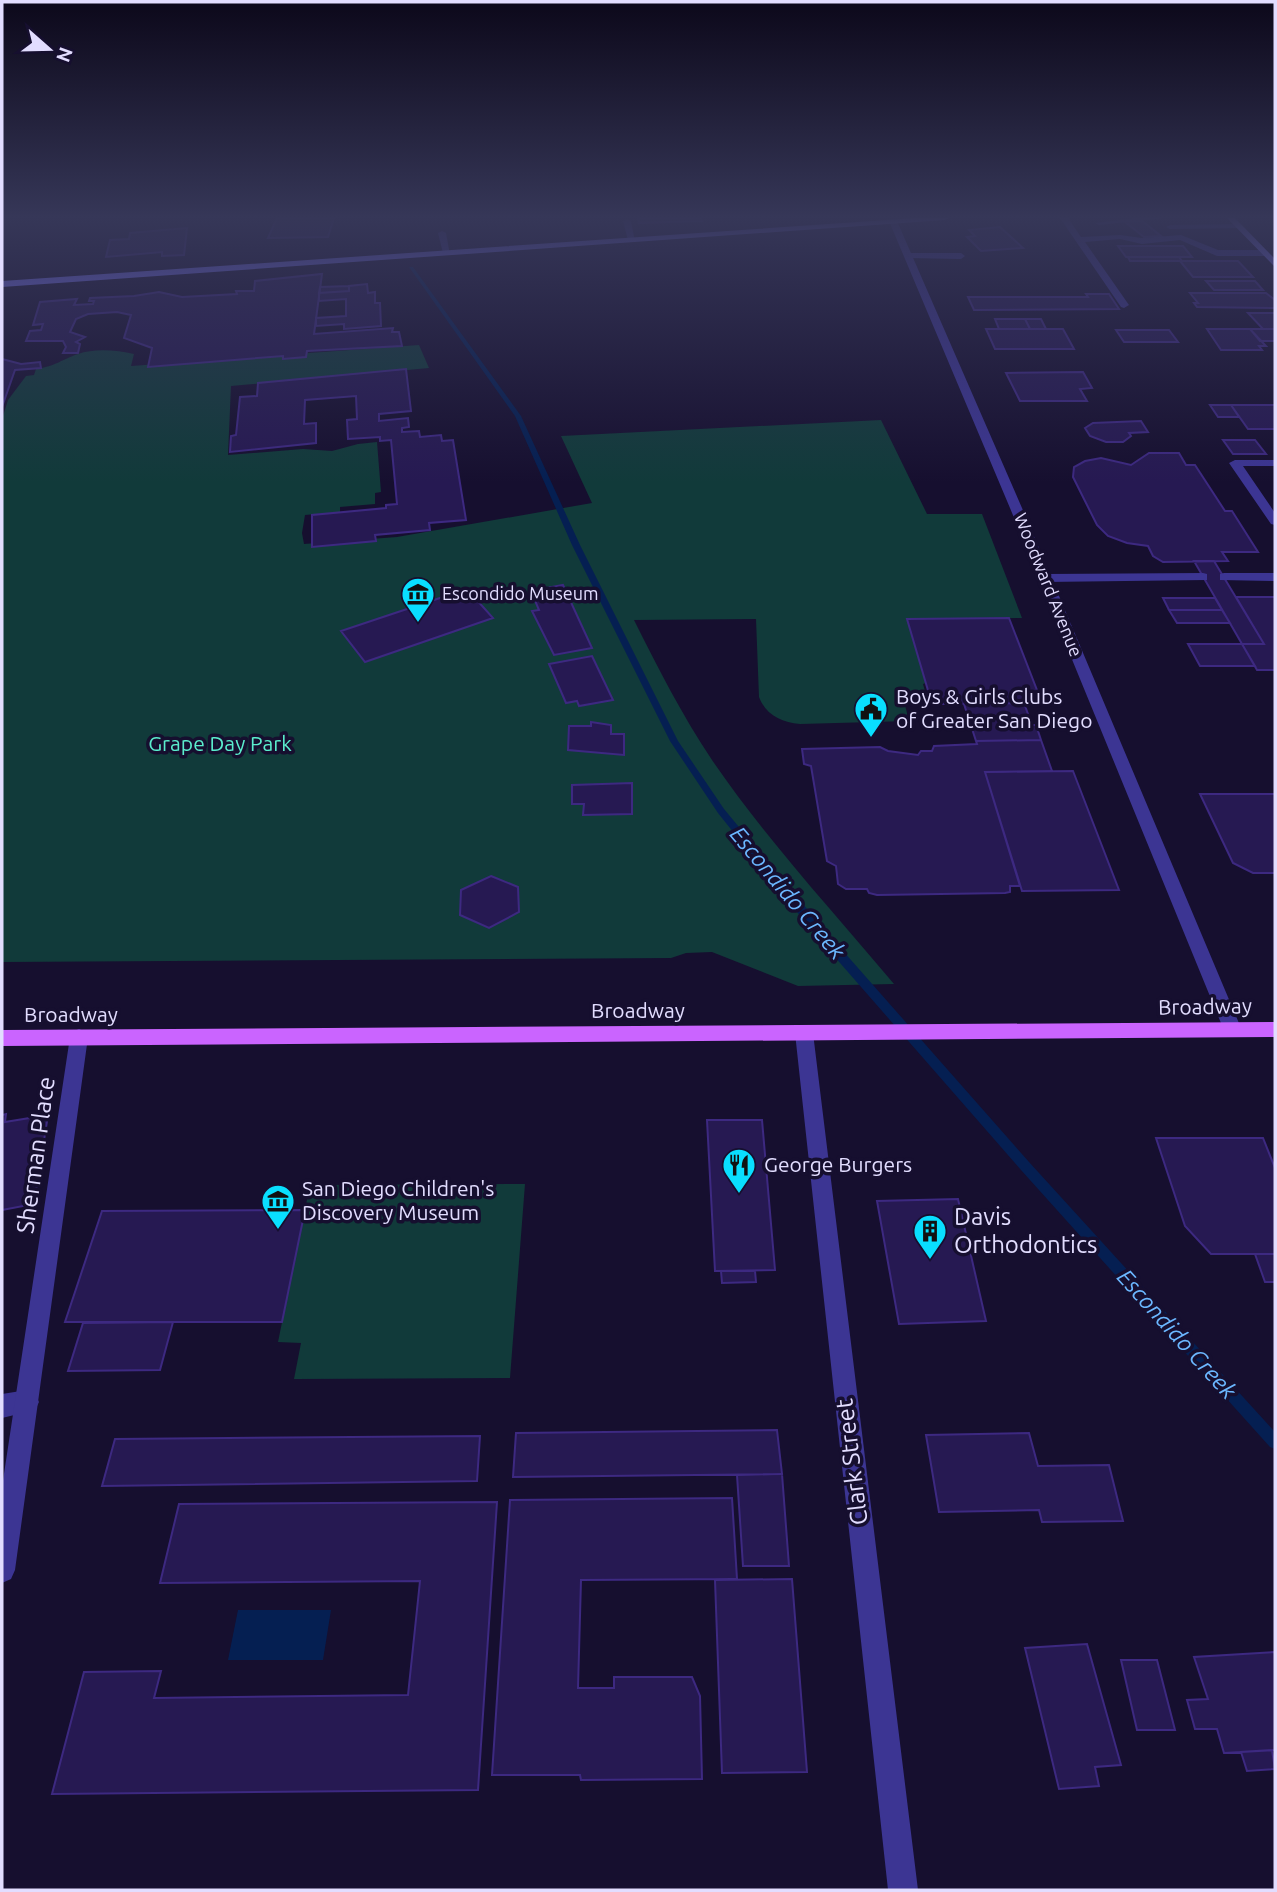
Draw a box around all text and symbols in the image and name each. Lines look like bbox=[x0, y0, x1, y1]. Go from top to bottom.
north arrow bbox=[14, 14, 84, 84]
text: N bbox=[52, 44, 78, 65]
street label: Woodward Avenue bbox=[1011, 510, 1087, 659]
museum icon: Escondido Museum bbox=[399, 575, 437, 624]
place label: Escondido Museum bbox=[442, 583, 599, 603]
place label: Boys & Girls Clubs of Greater San Diego bbox=[896, 684, 1092, 732]
public building icon: Boys & Girls Clubs of Greater San Diego bbox=[852, 690, 890, 739]
park label: Grape Day Park bbox=[148, 731, 292, 755]
water label: Escondido Creek bbox=[726, 821, 851, 964]
street label: Broadway bbox=[1158, 993, 1252, 1019]
street label: Broadway bbox=[591, 998, 685, 1022]
street label: Broadway bbox=[24, 1002, 118, 1026]
street label: Sherman Place bbox=[11, 1075, 60, 1235]
restaurant icon: George Burgers bbox=[720, 1146, 758, 1195]
place label: George Burgers bbox=[764, 1152, 912, 1176]
place label: San Diego Children's Discovery Museum bbox=[302, 1176, 494, 1224]
museum icon: San Diego Children's Discovery Museum bbox=[259, 1182, 297, 1231]
place label: Davis Orthodontics bbox=[954, 1203, 1098, 1258]
building icon: Davis Orthodontics bbox=[911, 1212, 949, 1261]
water label: Escondido Creek bbox=[1113, 1264, 1242, 1404]
street label: Clark Street bbox=[830, 1397, 873, 1527]

